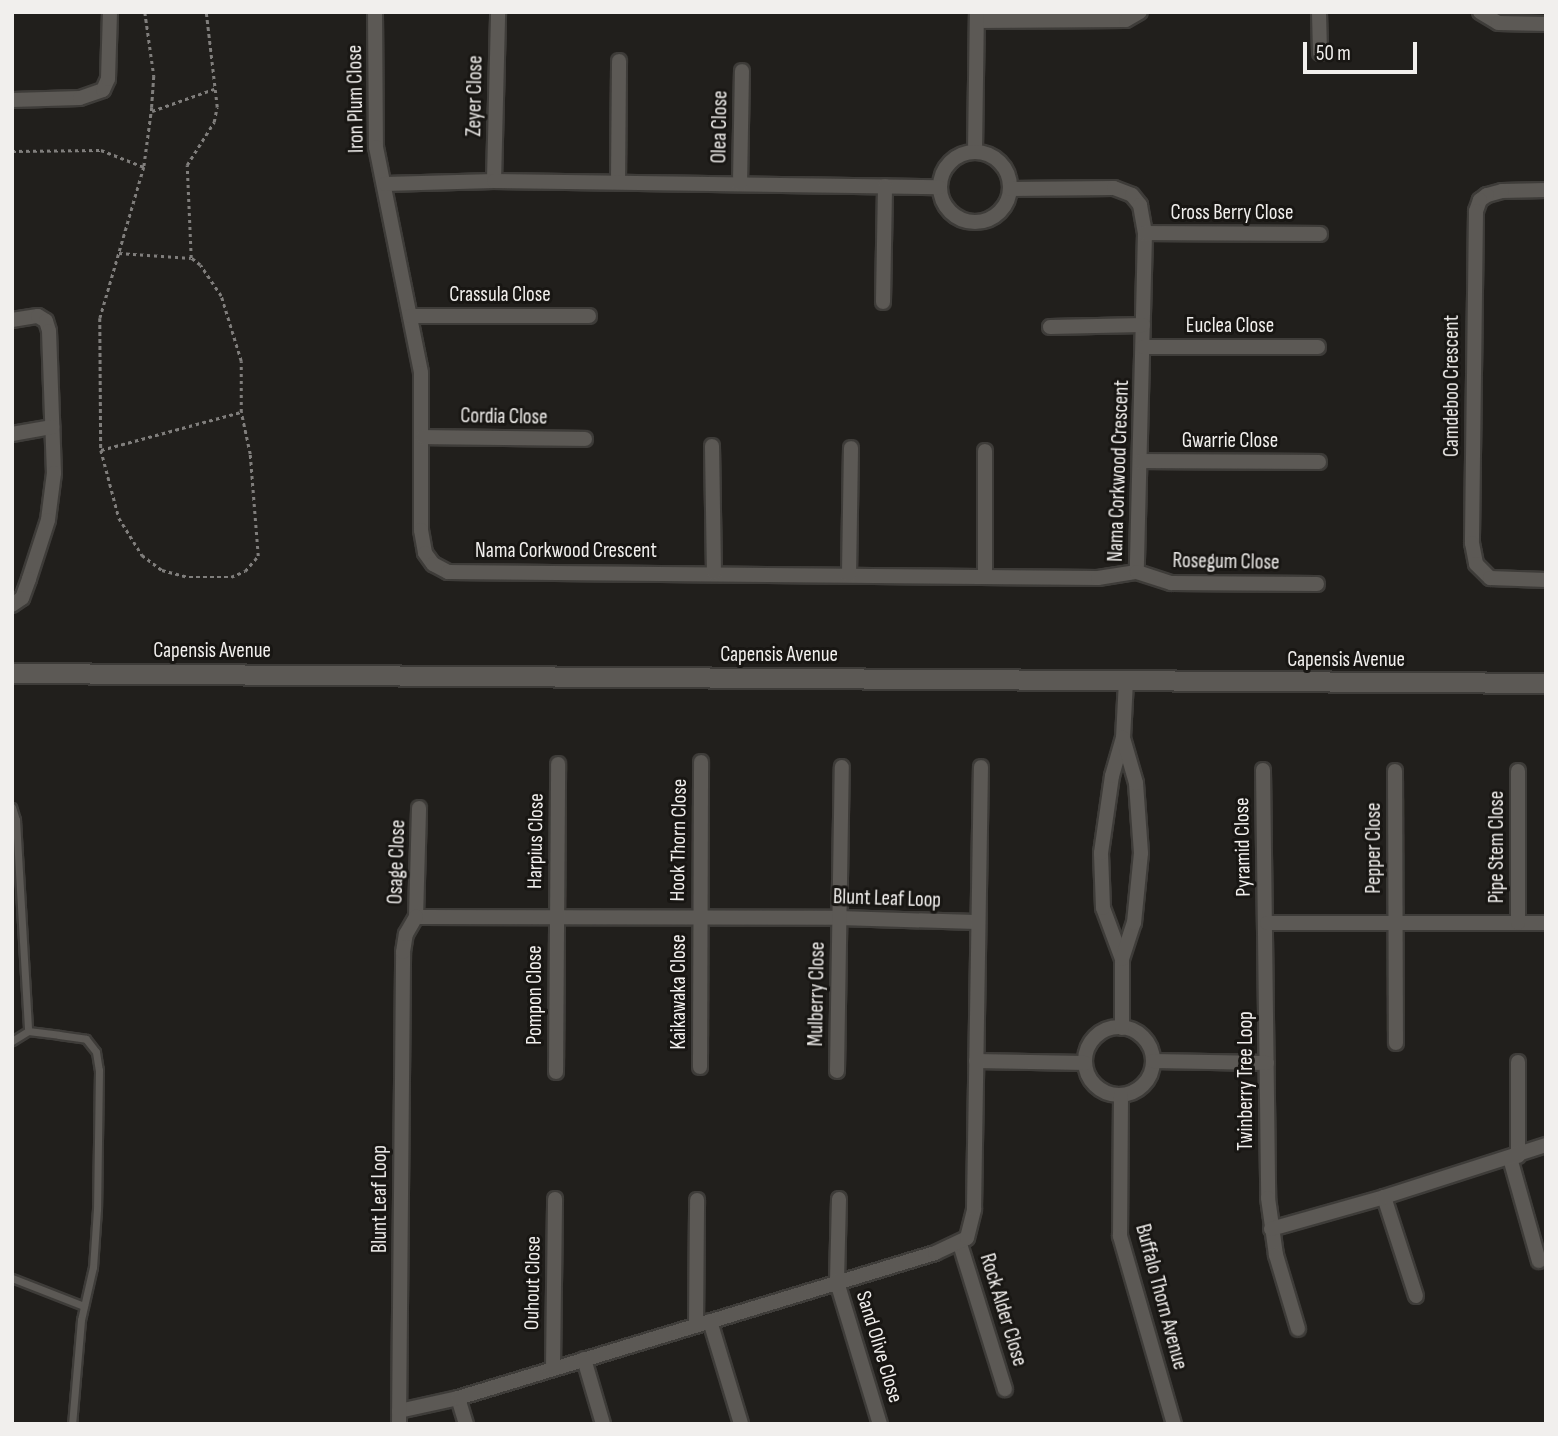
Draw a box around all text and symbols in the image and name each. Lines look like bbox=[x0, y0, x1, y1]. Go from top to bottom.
scale bar bbox=[1306, 28, 1420, 72]
text: 50 m bbox=[1316, 41, 1351, 66]
street label: Iron Plum Close bbox=[342, 45, 370, 153]
street label: Zeyer Close bbox=[462, 55, 488, 137]
street label: Olea Close bbox=[707, 90, 733, 164]
street label: Cross Berry Close bbox=[1171, 200, 1293, 226]
street label: Crassula Close bbox=[449, 282, 551, 308]
street label: Euclea Close bbox=[1186, 313, 1274, 339]
street label: Camdeboo Crescent bbox=[1439, 315, 1465, 457]
street label: Nama Corkwood Crescent bbox=[1103, 380, 1135, 562]
street label: Cordia Close bbox=[460, 404, 548, 430]
street label: Gwarrie Close bbox=[1182, 428, 1278, 454]
street label: Nama Corkwood Crescent bbox=[475, 538, 657, 564]
street label: Rosegum Close bbox=[1172, 548, 1280, 576]
street label: Capensis Avenue bbox=[153, 638, 271, 664]
street label: Capensis Avenue bbox=[720, 642, 838, 668]
street label: Capensis Avenue bbox=[1287, 647, 1405, 673]
street label: Hook Thorn Close bbox=[665, 778, 693, 902]
street label: Pipe Stem Close bbox=[1484, 791, 1510, 903]
street label: Harpius Close bbox=[523, 793, 549, 889]
street label: Pyramid Close bbox=[1230, 797, 1256, 897]
street label: Pepper Close bbox=[1361, 802, 1387, 894]
street label: Osage Close bbox=[383, 819, 411, 905]
street label: Blunt Leaf Loop bbox=[833, 885, 941, 913]
street label: Kaikawaka Close bbox=[666, 934, 692, 1050]
street label: Mulberry Close bbox=[803, 941, 831, 1047]
street label: Pompon Close bbox=[522, 945, 548, 1045]
street label: Twinberry Tree Loop bbox=[1233, 1011, 1259, 1151]
street label: Blunt Leaf Loop bbox=[367, 1145, 393, 1253]
street label: Buffalo Thorn Avenue bbox=[1129, 1221, 1193, 1373]
street label: Ouhout Close bbox=[520, 1236, 546, 1330]
street label: Rock Alder Close bbox=[974, 1251, 1032, 1369]
street label: Sand Olive Close bbox=[850, 1288, 908, 1406]

